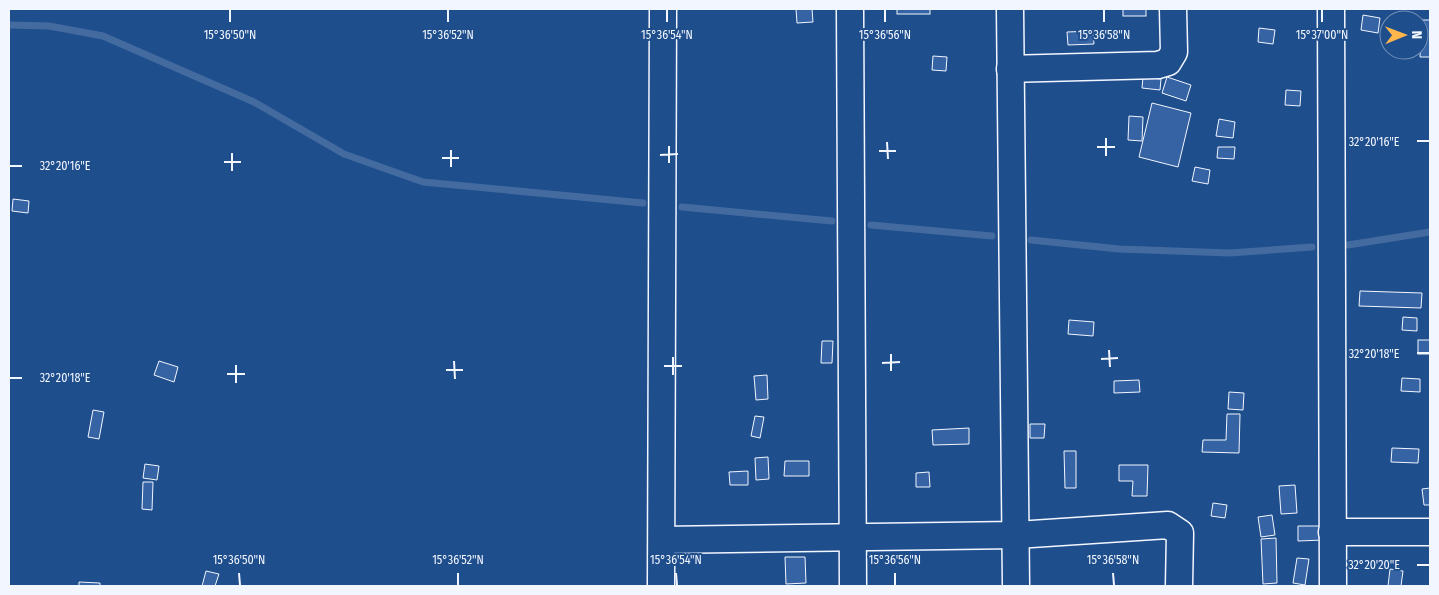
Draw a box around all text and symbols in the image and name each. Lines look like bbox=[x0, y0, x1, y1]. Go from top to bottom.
north arrow bbox=[1379, 10, 1429, 60]
text: 15°36'50"N bbox=[204, 28, 256, 42]
text: 15°36'52"N bbox=[422, 28, 474, 42]
text: 15°36'54"N bbox=[641, 28, 693, 42]
text: 15°36'56"N bbox=[859, 28, 911, 42]
text: 15°36'58"N bbox=[1078, 28, 1130, 42]
text: 15°37'00"N bbox=[1296, 28, 1348, 42]
text: N bbox=[1408, 30, 1425, 39]
text: 32°20'16"E bbox=[1349, 135, 1400, 149]
text: 32°20'16"E bbox=[40, 159, 91, 173]
text: 32°20'18"E bbox=[1349, 347, 1400, 361]
text: 32°20'18"E bbox=[40, 371, 91, 385]
text: 15°36'50"N bbox=[213, 553, 265, 567]
text: 15°36'52"N bbox=[432, 553, 484, 567]
text: 15°36'54"N bbox=[650, 553, 702, 567]
text: 15°36'56"N bbox=[869, 553, 921, 567]
text: 15°36'58"N bbox=[1087, 553, 1139, 567]
text: 32°20'20"E bbox=[1348, 558, 1400, 572]

